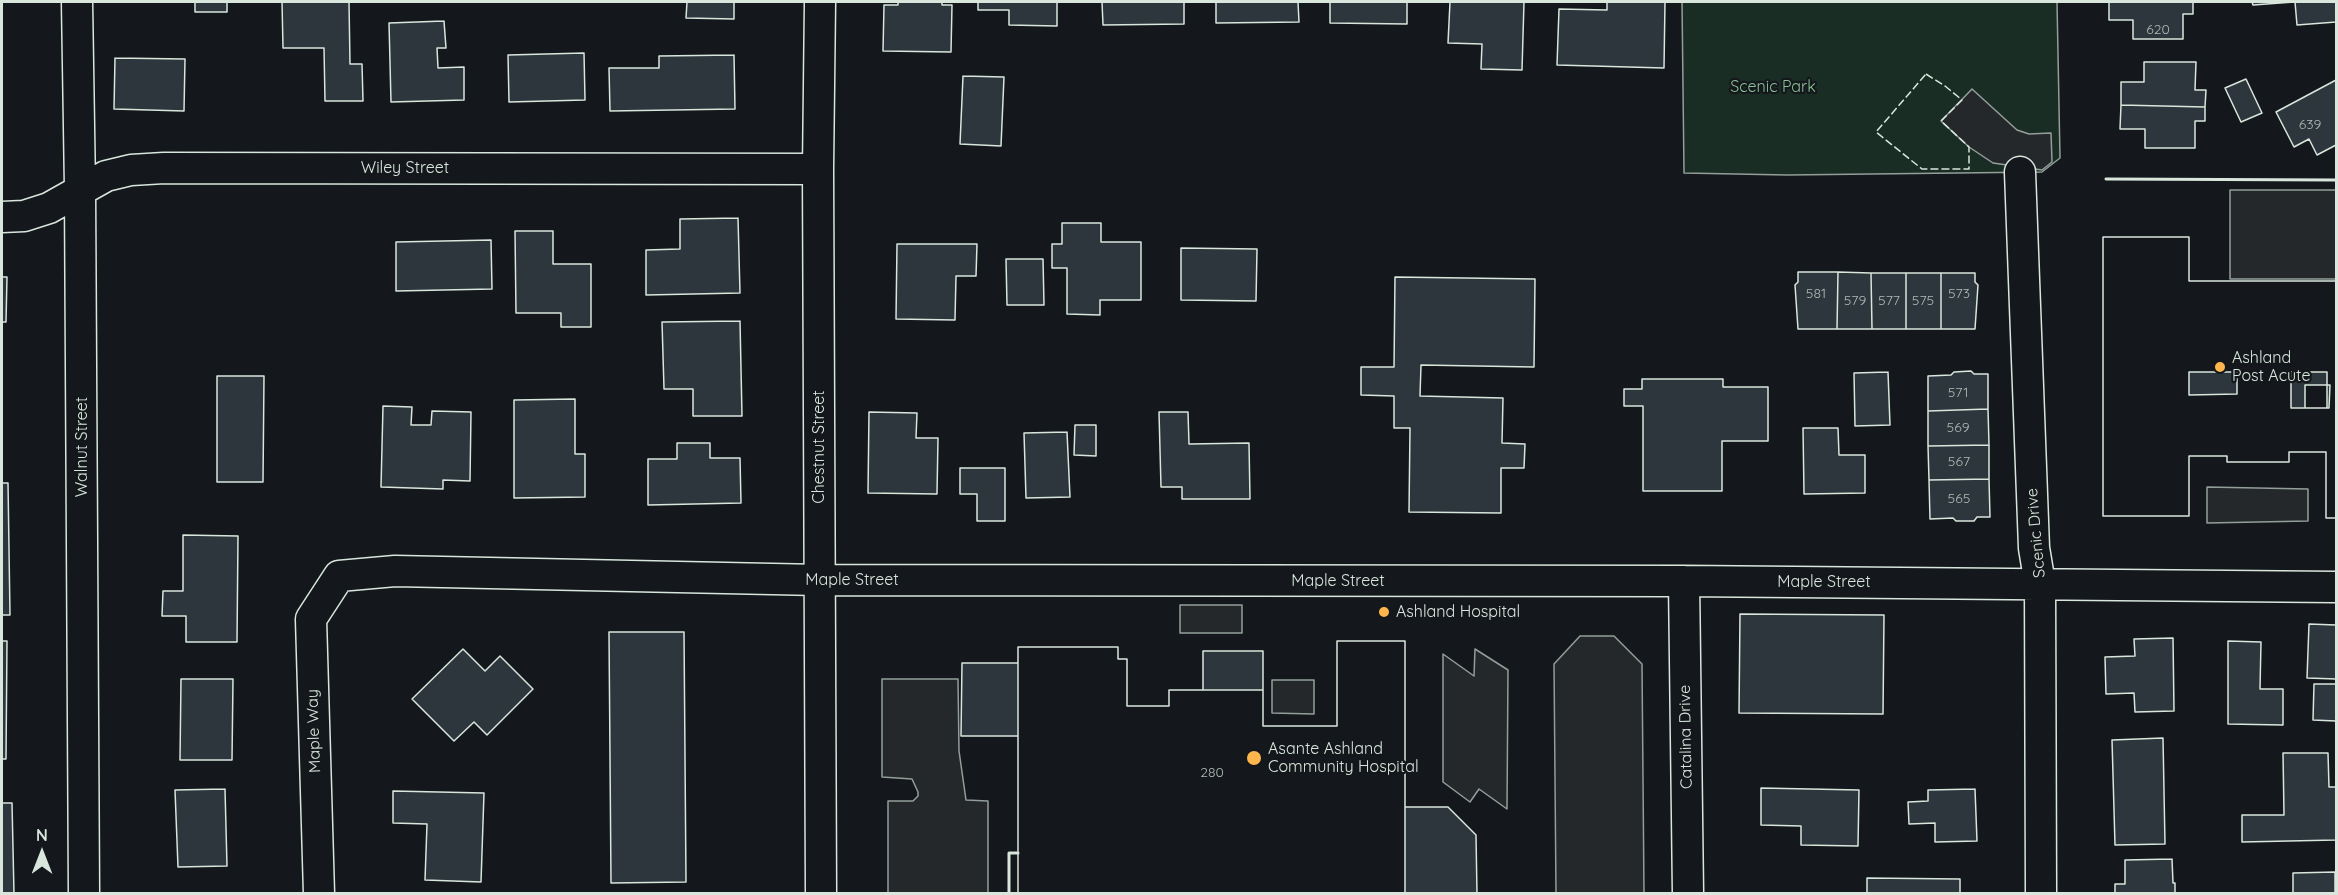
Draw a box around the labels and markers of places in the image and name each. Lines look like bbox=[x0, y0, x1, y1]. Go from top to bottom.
place label: Ashland Post Acute bbox=[2232, 348, 2310, 386]
marker: Ashland Post Acute bbox=[2213, 360, 2227, 374]
place label: Ashland Hospital bbox=[1396, 602, 1520, 622]
marker: Ashland Hospital bbox=[1377, 605, 1391, 619]
place label: Asante Ashland Community Hospital bbox=[1268, 739, 1419, 777]
marker: Asante Ashland Community Hospital bbox=[1245, 749, 1263, 767]

